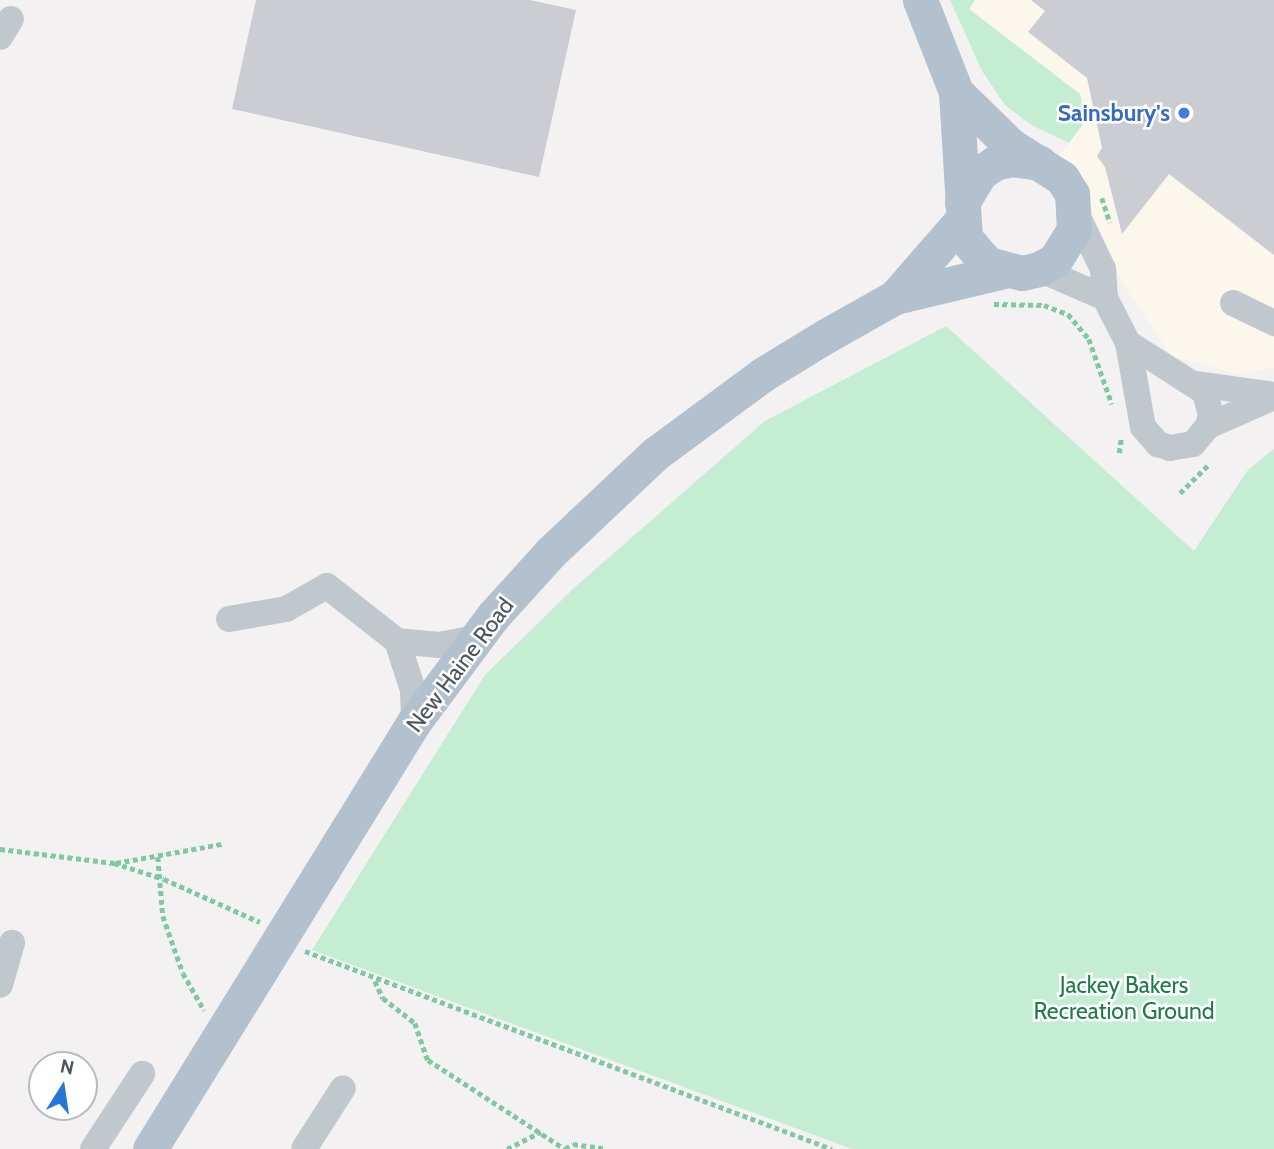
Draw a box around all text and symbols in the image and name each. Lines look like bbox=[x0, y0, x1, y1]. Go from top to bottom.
place label: Sainsbury's bbox=[1058, 99, 1170, 127]
marker: Sainsbury's bbox=[1176, 105, 1192, 121]
street label: New Haine Road bbox=[400, 592, 520, 738]
park label: Jackey Bakers Recreation Ground bbox=[1033, 971, 1215, 1025]
north arrow bbox=[28, 1051, 98, 1121]
text: N bbox=[58, 1054, 76, 1080]

